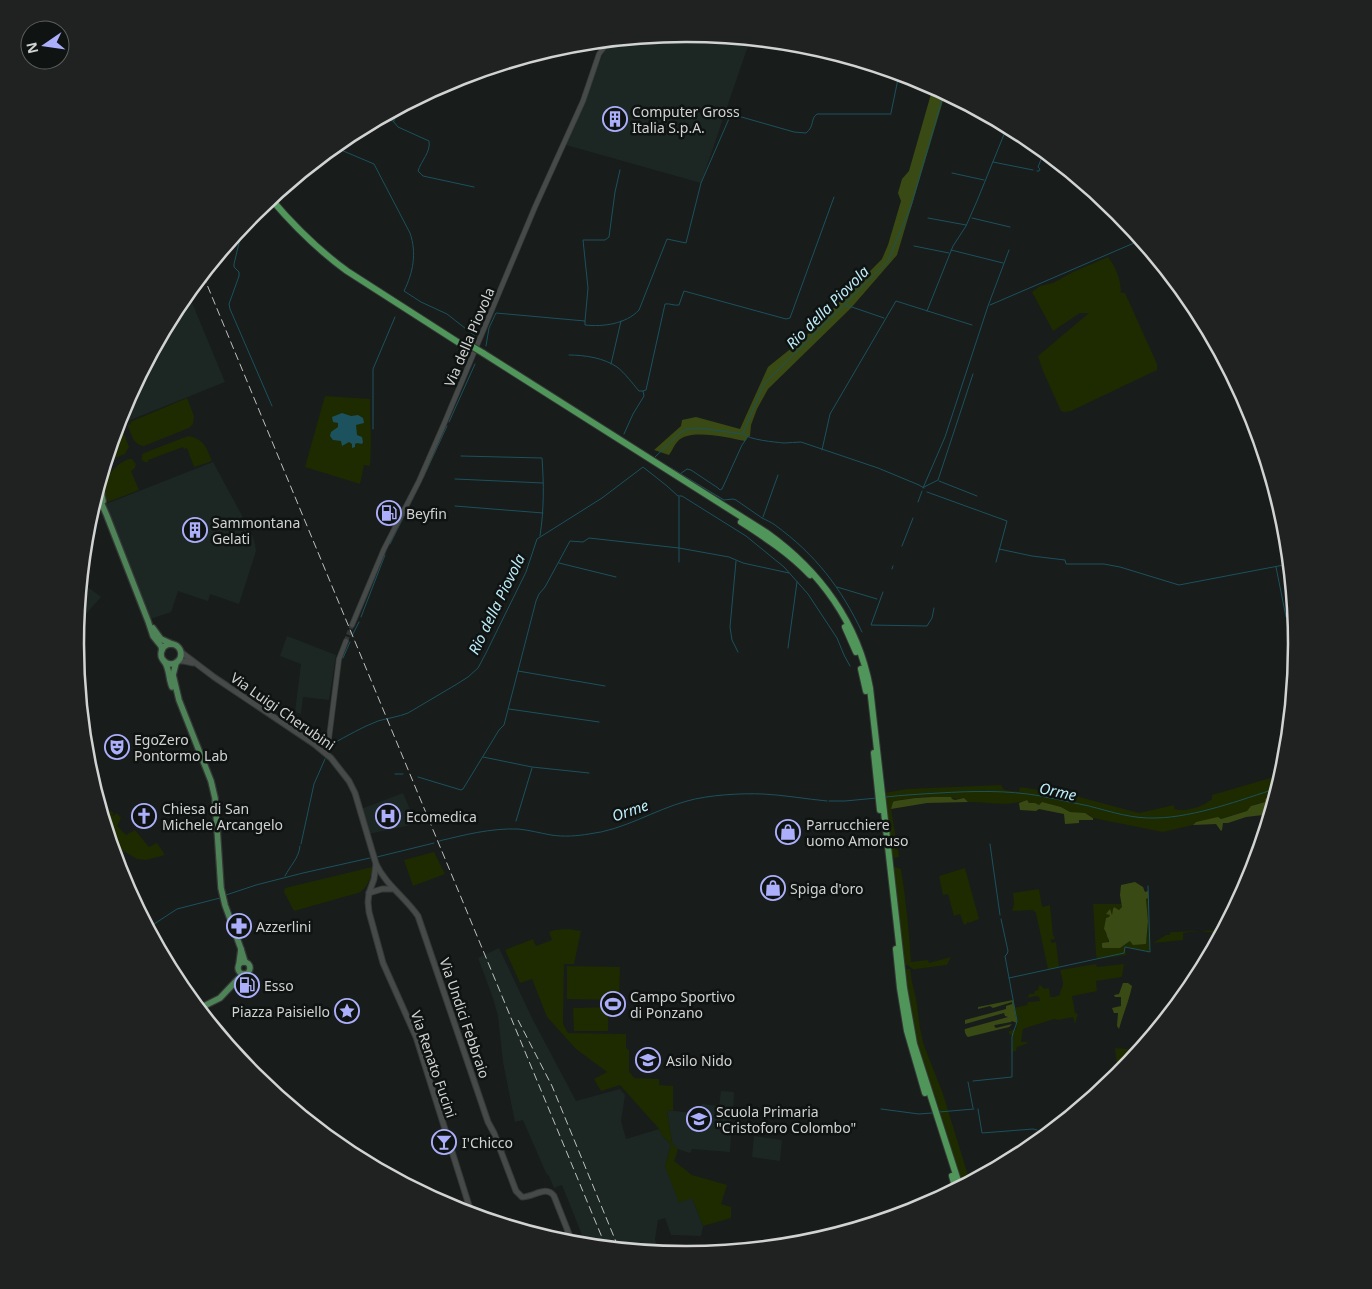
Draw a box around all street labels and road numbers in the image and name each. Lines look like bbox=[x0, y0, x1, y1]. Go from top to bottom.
street label: Via della Piovola bbox=[440, 284, 498, 390]
street label: Via Luigi Cherubini bbox=[227, 668, 339, 754]
street label: Via Undici Febbraio bbox=[435, 955, 495, 1081]
street label: Via Renato Fucini bbox=[407, 1008, 461, 1120]

